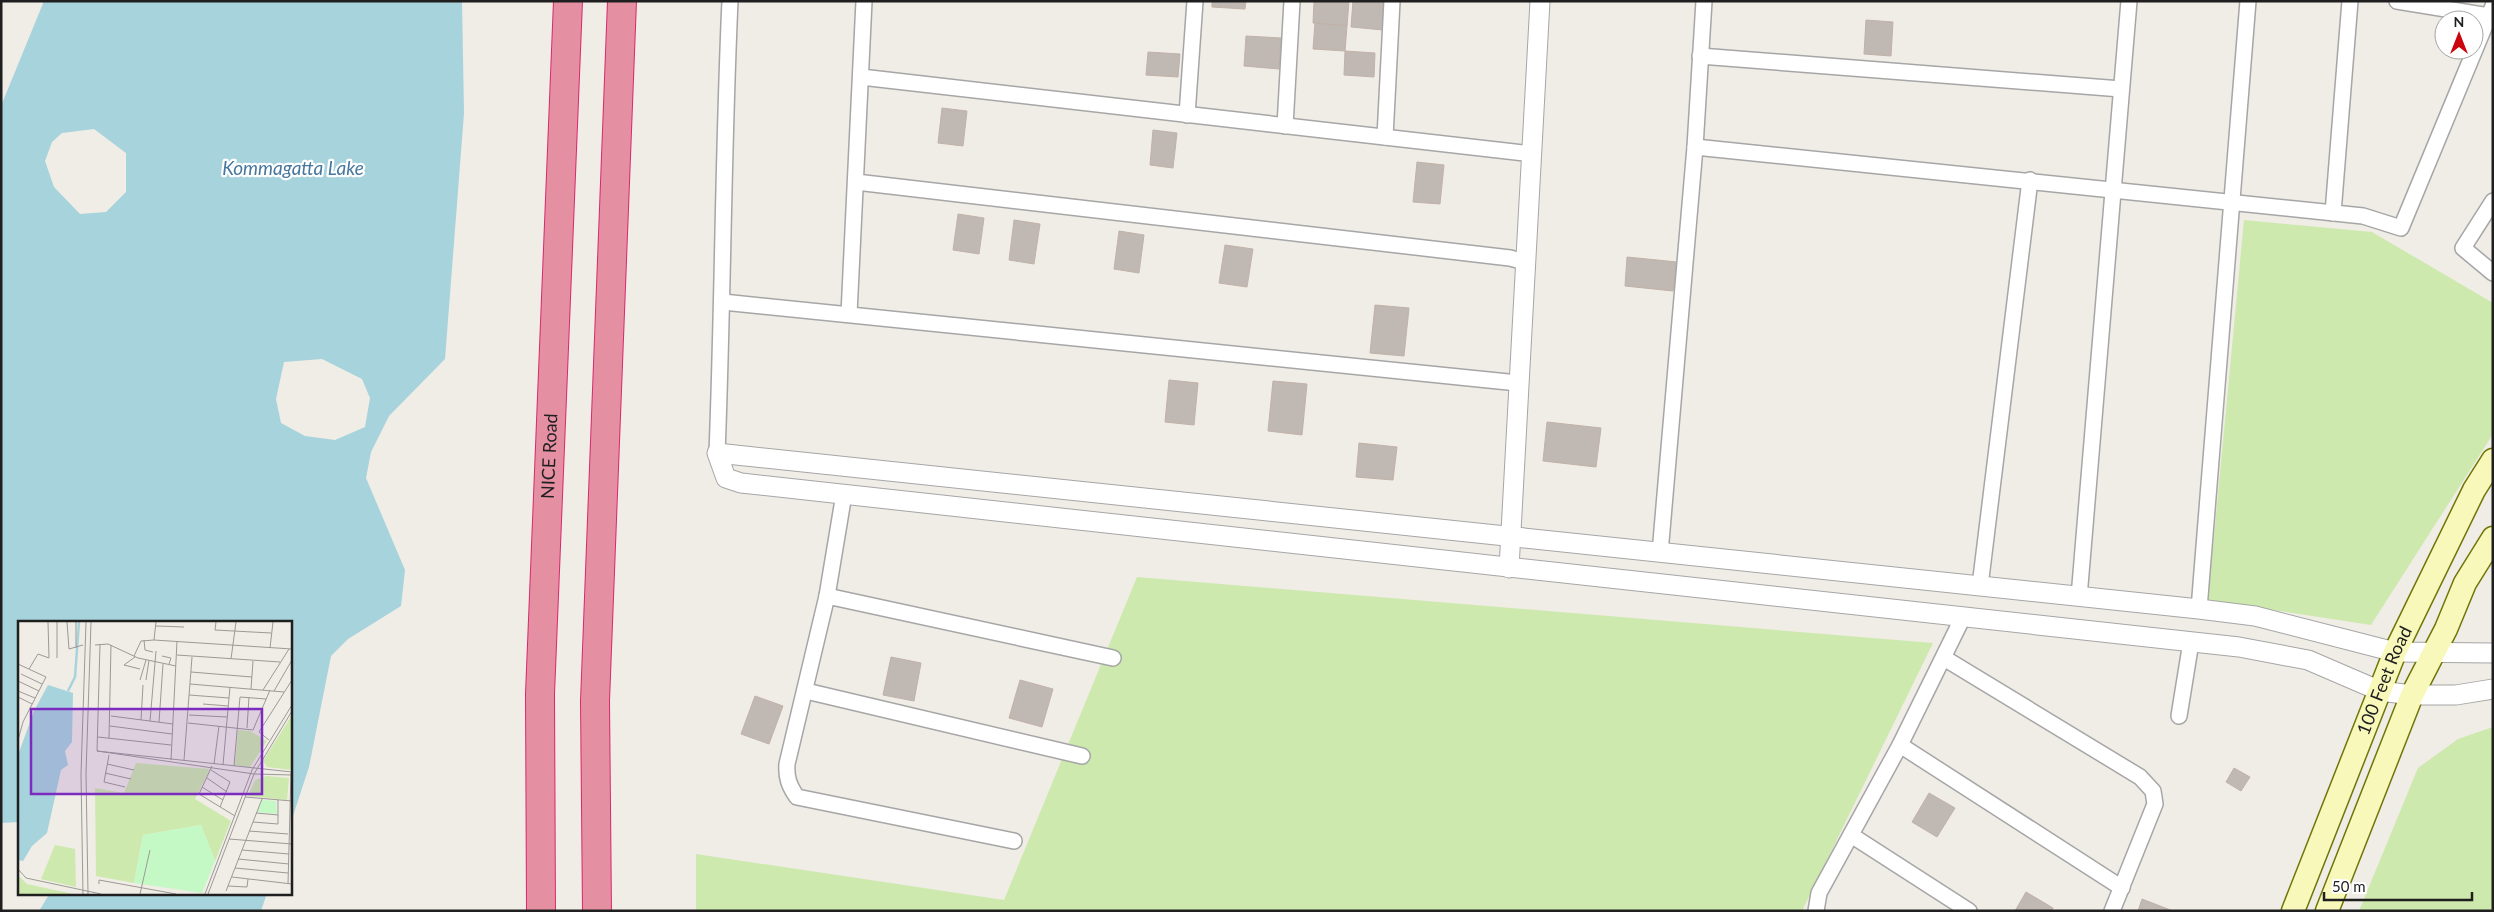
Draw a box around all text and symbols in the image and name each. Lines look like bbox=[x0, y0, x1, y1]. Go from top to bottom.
north arrow bbox=[2434, 10, 2484, 60]
text: N bbox=[2454, 13, 2464, 30]
water label: Kommagatta Lake bbox=[222, 156, 364, 179]
street label: NICE Road bbox=[536, 413, 561, 499]
inset map bbox=[18, 621, 291, 894]
street label: 100 Feet Road bbox=[2352, 622, 2416, 738]
scale bar bbox=[2324, 870, 2472, 902]
text: 50 m bbox=[2332, 877, 2366, 895]

